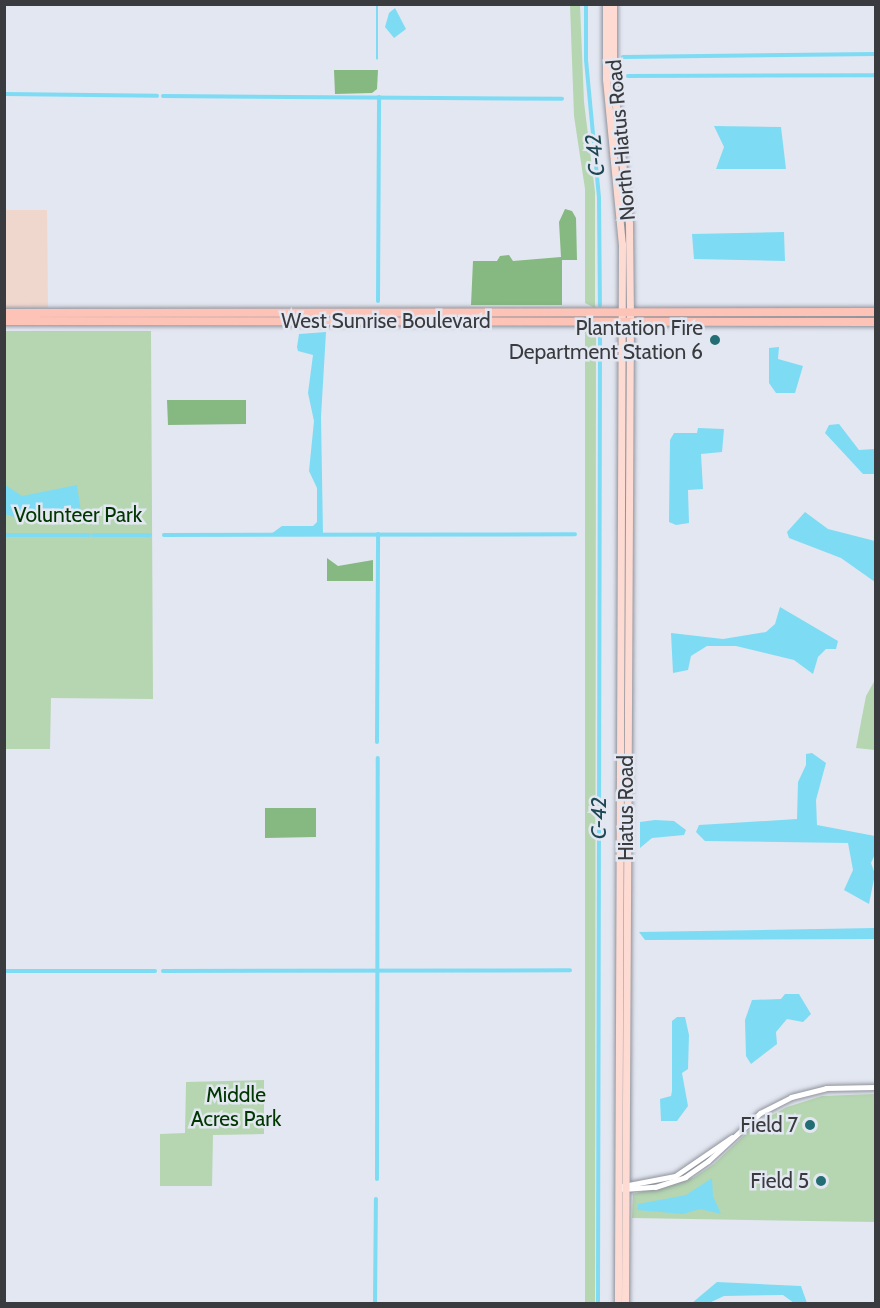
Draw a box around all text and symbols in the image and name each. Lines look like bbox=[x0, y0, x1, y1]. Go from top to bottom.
street label: North Hiatus Road bbox=[601, 58, 641, 222]
water label: C-42 bbox=[580, 133, 610, 177]
street label: West Sunrise Boulevard bbox=[281, 308, 491, 334]
place label: Plantation Fire Department Station 6 bbox=[509, 315, 703, 365]
marker: Plantation Fire Department Station 6 bbox=[708, 333, 722, 347]
park label: Volunteer Park bbox=[14, 502, 142, 528]
street label: Hiatus Road bbox=[613, 755, 639, 861]
water label: C-42 bbox=[586, 797, 612, 839]
park label: Middle Acres Park bbox=[191, 1082, 281, 1132]
place label: Field 7 bbox=[740, 1112, 798, 1138]
marker: Field 7 bbox=[803, 1118, 817, 1132]
place label: Field 5 bbox=[750, 1168, 809, 1194]
marker: Field 5 bbox=[814, 1174, 828, 1188]

